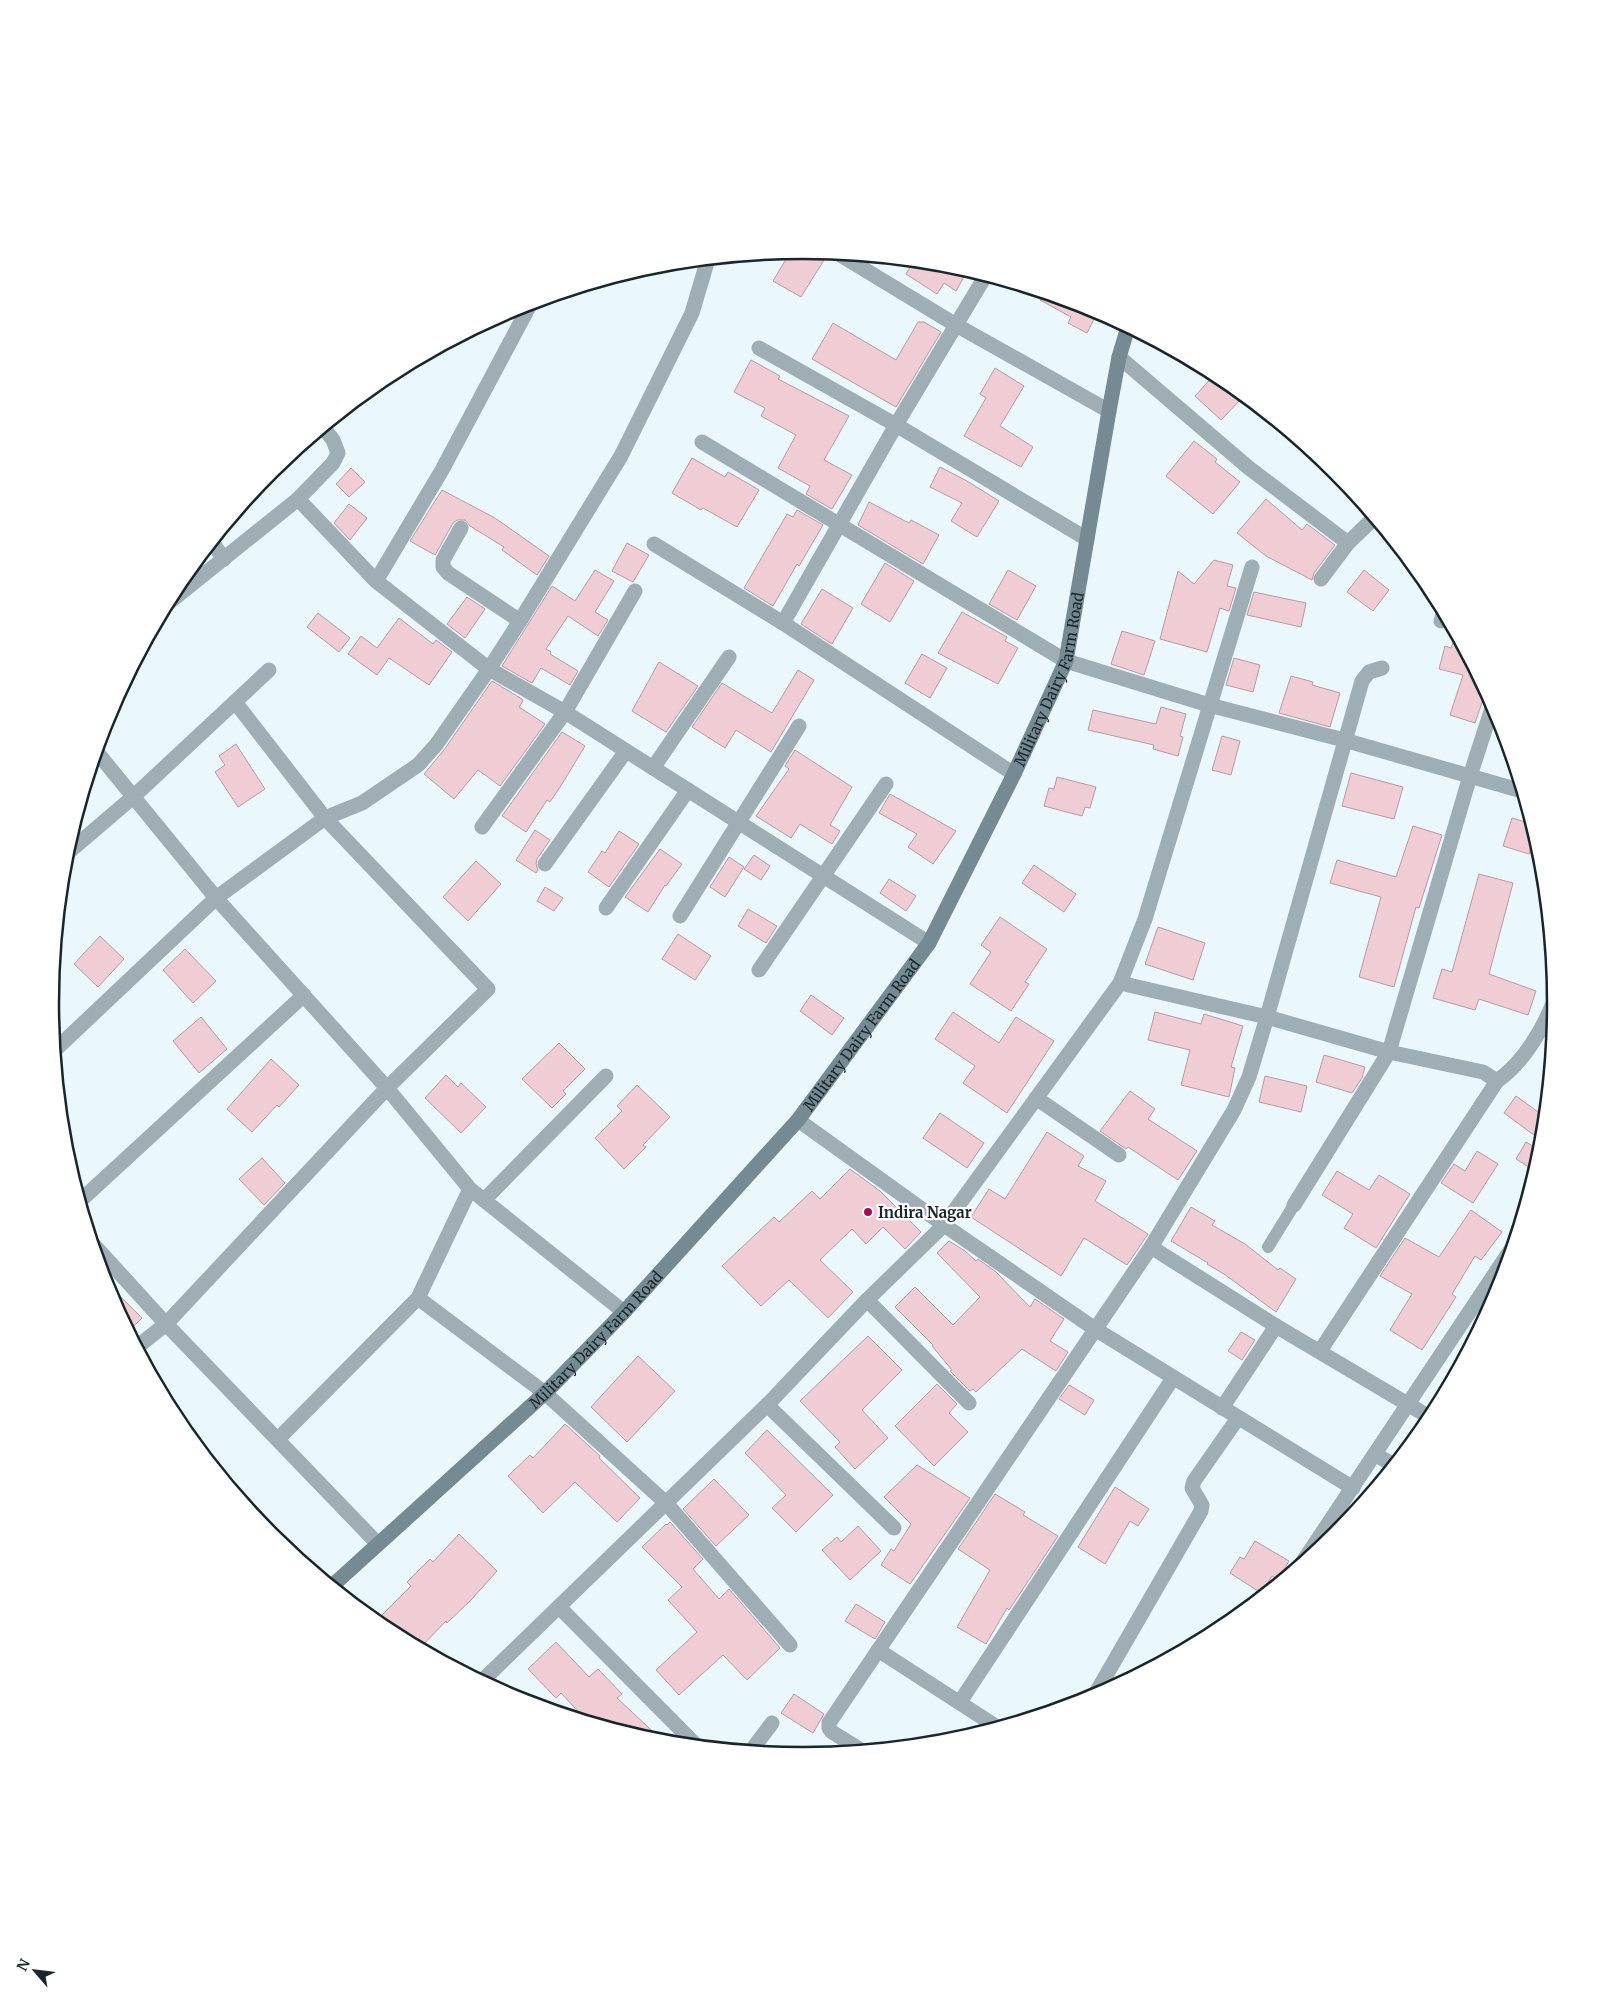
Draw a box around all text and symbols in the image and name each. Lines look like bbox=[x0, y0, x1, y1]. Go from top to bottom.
street label: Military Dairy Farm Road bbox=[1009, 591, 1087, 769]
street label: Military Dairy Farm Road bbox=[799, 955, 924, 1114]
place label: Indira Nagar bbox=[878, 1203, 972, 1222]
marker: Indira Nagar bbox=[862, 1206, 874, 1218]
street label: Military Dairy Farm Road bbox=[525, 1267, 666, 1412]
north arrow bbox=[10, 1946, 60, 1996]
text: N bbox=[13, 1956, 34, 1974]

